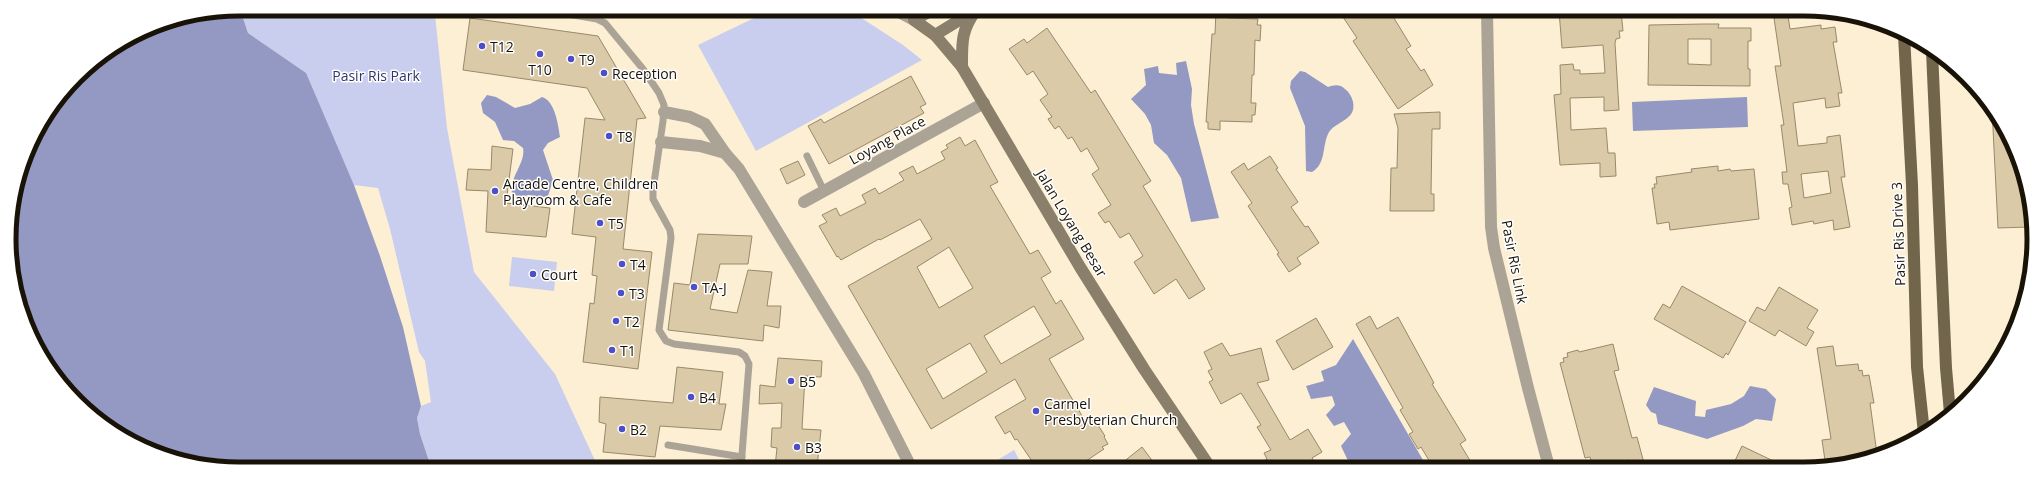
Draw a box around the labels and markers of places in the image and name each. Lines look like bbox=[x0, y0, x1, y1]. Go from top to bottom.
place label: T12 bbox=[490, 37, 514, 56]
marker: T12 bbox=[477, 41, 487, 51]
marker: T10 bbox=[535, 49, 545, 59]
place label: T9 bbox=[579, 50, 595, 69]
marker: T9 bbox=[566, 54, 576, 64]
place label: T10 bbox=[528, 60, 552, 79]
place label: Reception bbox=[612, 64, 677, 83]
marker: Reception bbox=[599, 68, 609, 78]
place label: T8 bbox=[617, 127, 633, 146]
marker: T8 bbox=[604, 131, 614, 141]
place label: Arcade Centre, Children Playroom & Cafe bbox=[503, 174, 658, 209]
marker: Arcade Centre, Children Playroom & Cafe bbox=[490, 186, 500, 196]
place label: T5 bbox=[608, 214, 624, 233]
marker: T5 bbox=[595, 218, 605, 228]
place label: T4 bbox=[630, 255, 646, 274]
marker: T4 bbox=[617, 259, 627, 269]
place label: Court bbox=[541, 265, 578, 284]
marker: Court bbox=[528, 269, 538, 279]
place label: TA-J bbox=[702, 278, 727, 297]
marker: TA-J bbox=[689, 282, 699, 292]
place label: T3 bbox=[629, 284, 645, 303]
marker: T3 bbox=[616, 288, 626, 298]
place label: T2 bbox=[624, 312, 640, 331]
marker: T2 bbox=[611, 316, 621, 326]
place label: T1 bbox=[620, 341, 636, 360]
marker: T1 bbox=[607, 345, 617, 355]
place label: B5 bbox=[799, 372, 816, 391]
marker: B5 bbox=[786, 376, 796, 386]
place label: B4 bbox=[699, 388, 716, 407]
marker: B4 bbox=[686, 392, 696, 402]
place label: Carmel Presbyterian Church bbox=[1044, 394, 1177, 429]
marker: Carmel Presbyterian Church bbox=[1031, 406, 1041, 416]
place label: B2 bbox=[630, 420, 647, 439]
marker: B2 bbox=[617, 424, 627, 434]
place label: B3 bbox=[805, 438, 822, 457]
marker: B3 bbox=[792, 442, 802, 452]

